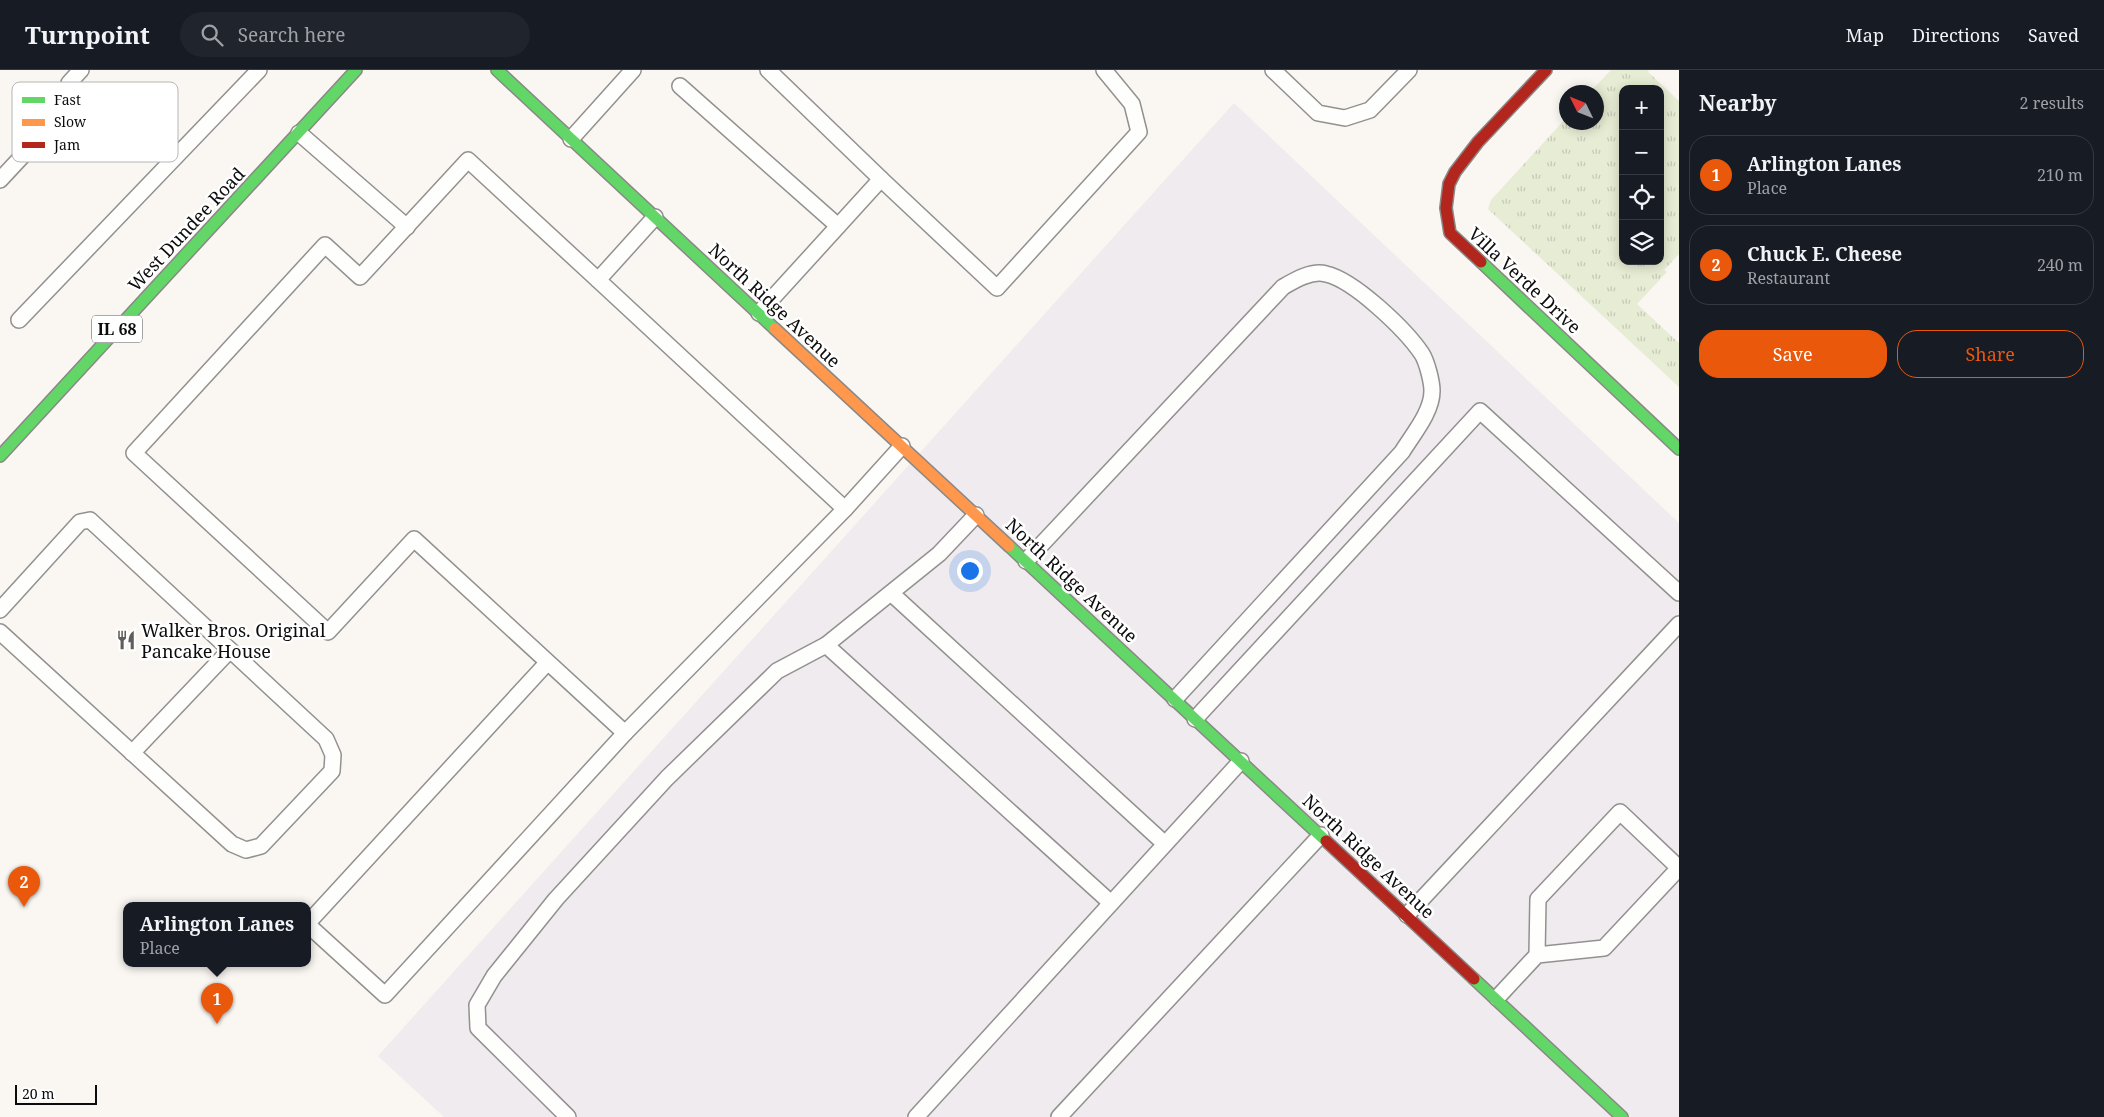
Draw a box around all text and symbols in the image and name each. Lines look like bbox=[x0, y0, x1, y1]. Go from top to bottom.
search box bbox=[180, 12, 530, 57]
text: Turnpoint bbox=[25, 18, 150, 51]
icon: search bbox=[198, 21, 226, 49]
text: Search here bbox=[238, 22, 346, 48]
text: Map bbox=[1846, 23, 1884, 47]
text: Directions bbox=[1912, 23, 2000, 47]
text: Saved bbox=[2028, 23, 2079, 47]
legend bbox=[12, 82, 178, 162]
north arrow bbox=[1559, 85, 1604, 130]
map controls bbox=[1619, 85, 1664, 265]
button: + bbox=[1619, 85, 1664, 130]
text: Nearby bbox=[1699, 89, 1777, 117]
text: Fast bbox=[54, 90, 81, 109]
text: 2 results bbox=[2020, 92, 2084, 114]
text: Slow bbox=[54, 112, 87, 131]
button: − bbox=[1619, 130, 1664, 175]
text: Jam bbox=[53, 135, 80, 154]
text: Arlington Lanes bbox=[1747, 151, 1901, 177]
street label: West Dundee Road bbox=[122, 162, 250, 296]
text: 1 bbox=[1711, 164, 1721, 186]
text: 210 m bbox=[2037, 164, 2083, 186]
button: locate bbox=[1619, 175, 1664, 220]
text: Place bbox=[1747, 177, 1787, 199]
button: layers bbox=[1619, 220, 1664, 265]
street label: Villa Verde Drive bbox=[1463, 222, 1587, 338]
street label: North Ridge Avenue bbox=[704, 238, 846, 372]
text: Chuck E. Cheese bbox=[1747, 241, 1902, 267]
text: 2 bbox=[1711, 254, 1721, 276]
text: 240 m bbox=[2037, 254, 2083, 276]
text: Restaurant bbox=[1747, 267, 1830, 289]
road number: IL 68 bbox=[92, 315, 142, 342]
button: Save bbox=[1699, 330, 1887, 378]
button: Share bbox=[1897, 330, 2084, 378]
street label: North Ridge Avenue bbox=[1001, 513, 1143, 647]
your location bbox=[957, 558, 983, 584]
place label: Walker Bros. Original Pancake House bbox=[141, 618, 326, 663]
restaurant icon: Walker Bros. Original Pancake House bbox=[115, 629, 137, 651]
street label: North Ridge Avenue bbox=[1298, 789, 1440, 923]
pin: 2 bbox=[8, 866, 40, 907]
popup bbox=[123, 902, 311, 967]
text: Arlington Lanes bbox=[140, 911, 294, 937]
text: Place bbox=[140, 937, 180, 959]
pin: 1 bbox=[201, 983, 233, 1024]
scale bar bbox=[15, 1082, 98, 1105]
text: 20 m bbox=[22, 1084, 55, 1103]

